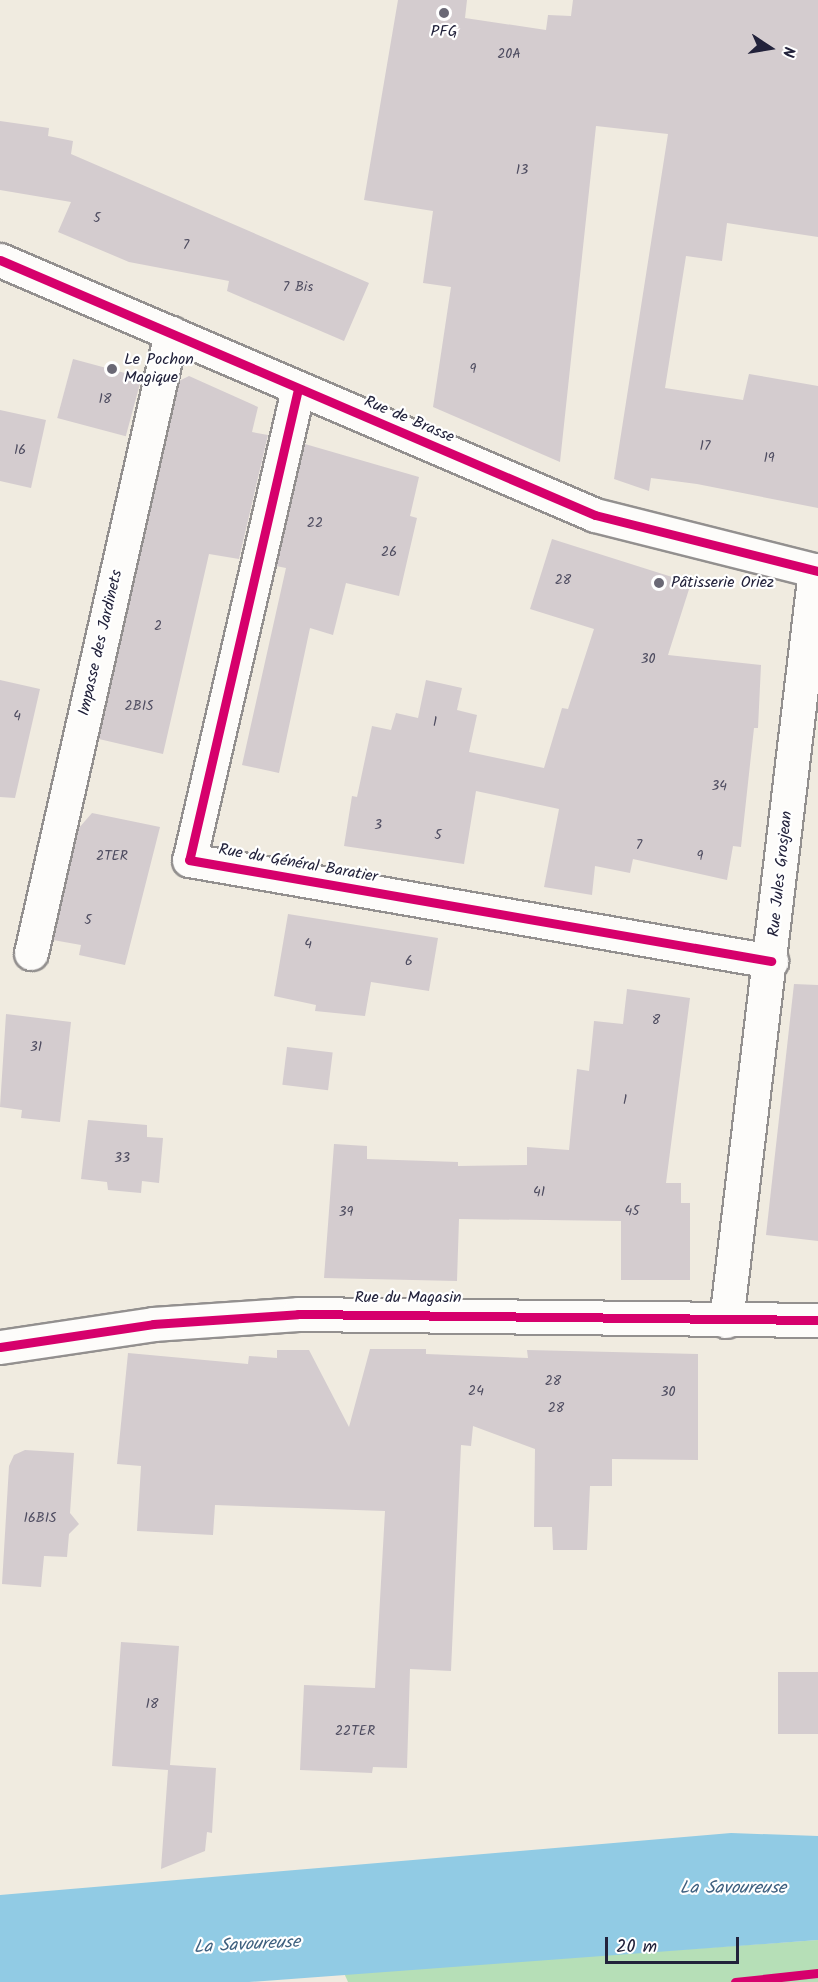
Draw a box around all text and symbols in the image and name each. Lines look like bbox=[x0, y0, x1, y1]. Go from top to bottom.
marker: PFG bbox=[437, 6, 451, 20]
north arrow bbox=[740, 18, 800, 78]
place label: PFG bbox=[431, 22, 457, 42]
text: N bbox=[775, 44, 801, 59]
house number: 20A bbox=[497, 46, 521, 62]
house number: 13 bbox=[516, 162, 528, 178]
house number: 5 bbox=[93, 210, 101, 226]
house number: 7 bbox=[183, 237, 189, 253]
house number: 7 Bis bbox=[283, 279, 313, 295]
place label: Le Pochon Magique bbox=[124, 350, 194, 388]
house number: 9 bbox=[470, 361, 476, 377]
marker: Le Pochon Magique bbox=[105, 362, 119, 376]
house number: 18 bbox=[99, 391, 111, 407]
street label: Rue de Brasse bbox=[361, 392, 457, 448]
house number: 17 bbox=[700, 438, 710, 454]
house number: 16 bbox=[14, 442, 26, 458]
house number: 19 bbox=[763, 450, 775, 466]
house number: 22 bbox=[307, 515, 323, 531]
house number: 26 bbox=[381, 544, 397, 560]
street label: Impasse des Jardinets bbox=[75, 568, 127, 718]
house number: 28 bbox=[555, 572, 571, 588]
place label: Pâtisserie Oriez bbox=[671, 573, 774, 593]
marker: Pâtisserie Oriez bbox=[652, 576, 666, 590]
house number: 2 bbox=[154, 618, 162, 634]
house number: 30 bbox=[641, 651, 655, 667]
house number: 2BIS bbox=[125, 698, 153, 714]
house number: 4 bbox=[13, 708, 21, 724]
house number: 1 bbox=[433, 714, 437, 730]
house number: 34 bbox=[711, 778, 727, 794]
street label: Rue Jules Grosjean bbox=[765, 810, 797, 938]
house number: 3 bbox=[374, 817, 382, 833]
house number: 5 bbox=[434, 827, 442, 843]
house number: 7 bbox=[636, 837, 642, 853]
street label: Rue du Général Baratier bbox=[217, 841, 379, 887]
house number: 2TER bbox=[96, 848, 128, 864]
house number: 9 bbox=[697, 848, 703, 864]
house number: 5 bbox=[84, 912, 92, 928]
house number: 4 bbox=[304, 936, 312, 952]
house number: 6 bbox=[405, 953, 413, 969]
house number: 8 bbox=[652, 1012, 660, 1028]
house number: 31 bbox=[30, 1039, 42, 1055]
house number: 1 bbox=[623, 1092, 627, 1108]
house number: 33 bbox=[114, 1150, 130, 1166]
house number: 41 bbox=[533, 1184, 545, 1200]
house number: 45 bbox=[624, 1203, 640, 1219]
house number: 39 bbox=[339, 1204, 353, 1220]
street label: Rue du Magasin bbox=[354, 1288, 462, 1308]
house number: 28 bbox=[545, 1373, 561, 1389]
house number: 24 bbox=[468, 1383, 484, 1399]
house number: 30 bbox=[661, 1384, 675, 1400]
house number: 28 bbox=[548, 1400, 564, 1416]
house number: 16BIS bbox=[24, 1510, 56, 1526]
house number: 18 bbox=[146, 1696, 158, 1712]
house number: 22TER bbox=[335, 1723, 375, 1739]
water label: La Savoureuse bbox=[680, 1878, 786, 1900]
scale bar bbox=[608, 1925, 742, 1963]
water label: La Savoureuse bbox=[193, 1932, 301, 1960]
text: 20 m bbox=[616, 1933, 657, 1962]

